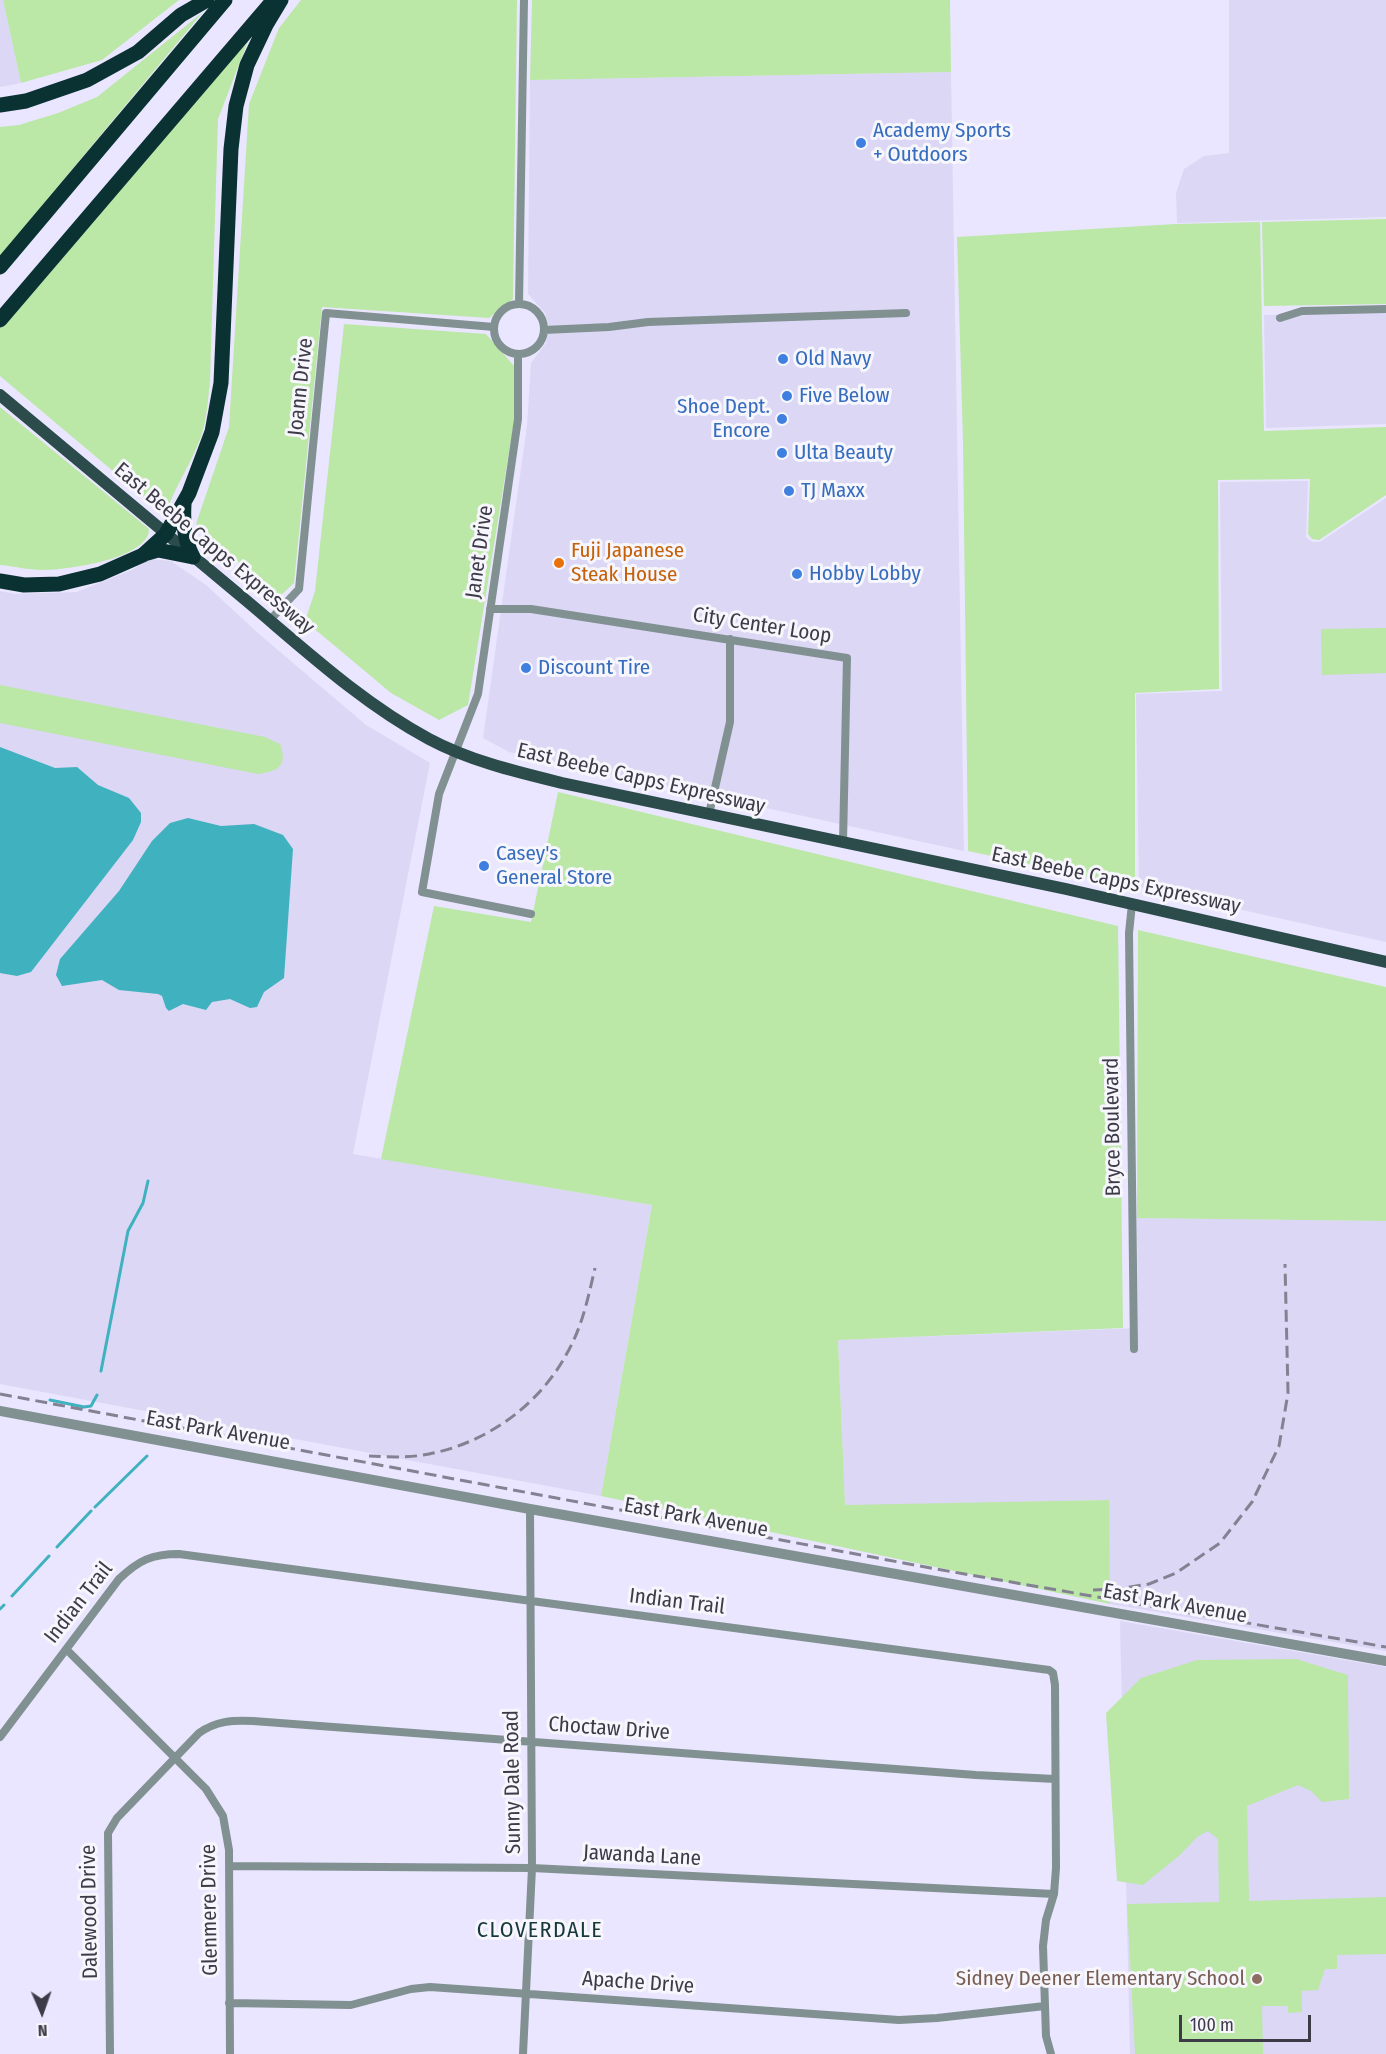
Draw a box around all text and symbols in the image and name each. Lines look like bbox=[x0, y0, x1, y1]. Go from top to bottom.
place label: Academy Sports + Outdoors bbox=[873, 118, 1011, 168]
marker: Academy Sports + Outdoors bbox=[854, 136, 868, 150]
street label: Joann Drive bbox=[283, 337, 319, 437]
place label: Old Navy bbox=[795, 346, 871, 372]
marker: Old Navy bbox=[776, 352, 790, 366]
place label: Five Below bbox=[799, 383, 889, 409]
marker: Five Below bbox=[780, 389, 794, 403]
place label: Shoe Dept. Encore bbox=[677, 394, 770, 444]
marker: Shoe Dept. Encore bbox=[775, 412, 789, 426]
place label: Ulta Beauty bbox=[794, 440, 893, 466]
marker: Ulta Beauty bbox=[775, 446, 789, 460]
street label: East Beebe Capps Expressway bbox=[109, 458, 319, 640]
place label: TJ Maxx bbox=[801, 478, 865, 504]
marker: TJ Maxx bbox=[782, 484, 796, 498]
street label: Janet Drive bbox=[461, 504, 499, 600]
place label: Fuji Japanese Steak House bbox=[571, 538, 684, 588]
marker: Fuji Japanese Steak House bbox=[552, 556, 566, 570]
place label: Hobby Lobby bbox=[809, 561, 921, 587]
marker: Hobby Lobby bbox=[790, 567, 804, 581]
street label: City Center Loop bbox=[691, 603, 833, 649]
place label: Discount Tire bbox=[538, 655, 650, 681]
marker: Discount Tire bbox=[519, 661, 533, 675]
street label: East Beebe Capps Expressway bbox=[514, 738, 768, 820]
place label: Casey's General Store bbox=[496, 841, 612, 891]
street label: East Beebe Capps Expressway bbox=[989, 842, 1243, 920]
marker: Casey's General Store bbox=[477, 859, 491, 873]
street label: Bryce Boulevard bbox=[1099, 1058, 1127, 1196]
street label: East Park Avenue bbox=[144, 1406, 292, 1456]
street label: East Park Avenue bbox=[622, 1493, 770, 1543]
street label: Indian Trail bbox=[39, 1557, 119, 1649]
street label: East Park Avenue bbox=[1101, 1579, 1249, 1629]
street label: Indian Trail bbox=[628, 1584, 726, 1620]
street label: Sunny Dale Road bbox=[499, 1710, 527, 1854]
street label: Choctaw Drive bbox=[547, 1712, 671, 1746]
street label: Jawanda Lane bbox=[582, 1840, 702, 1872]
street label: Glenmere Drive bbox=[196, 1844, 224, 1976]
street label: Dalewood Drive bbox=[76, 1845, 104, 1979]
district label: CLOVERDALE bbox=[477, 1918, 603, 1944]
place label: Sidney Deener Elementary School bbox=[956, 1966, 1245, 1992]
street label: Apache Drive bbox=[581, 1967, 695, 1999]
marker: Sidney Deener Elementary School bbox=[1250, 1972, 1264, 1986]
north arrow bbox=[12, 1982, 72, 2042]
scale bar bbox=[1182, 2003, 1314, 2041]
text: 100 m bbox=[1190, 2014, 1234, 2036]
text: N bbox=[38, 2021, 48, 2040]

